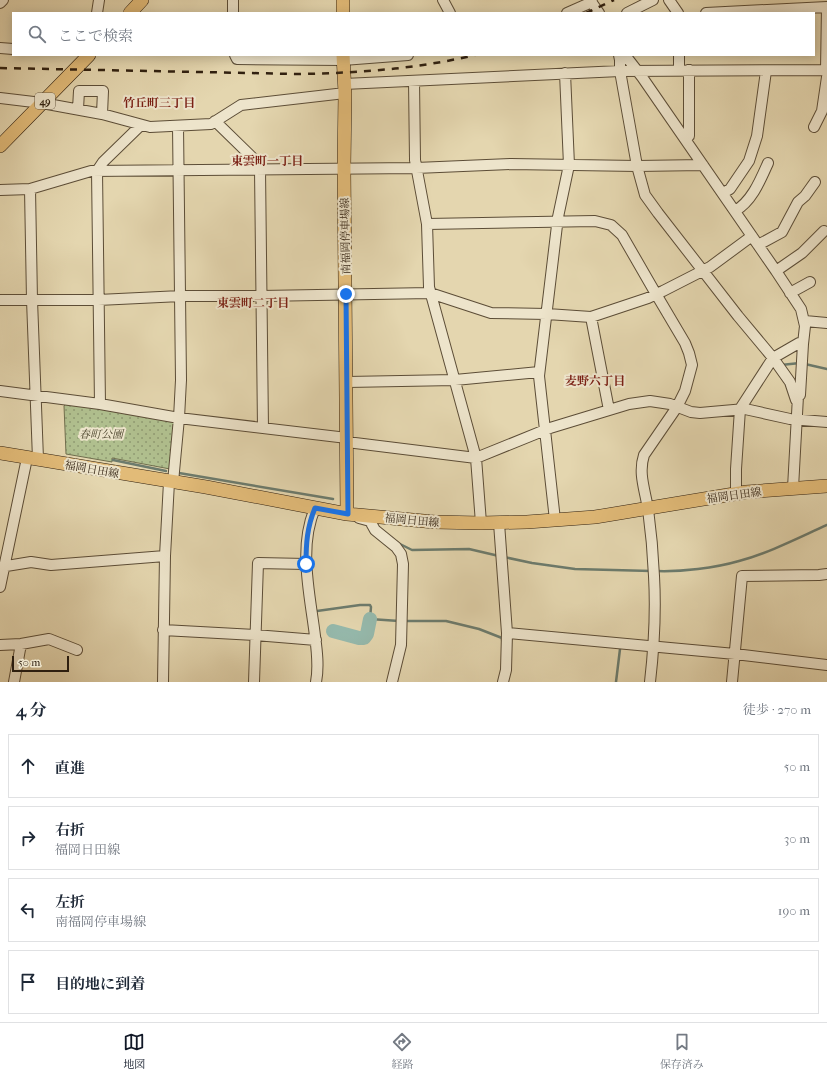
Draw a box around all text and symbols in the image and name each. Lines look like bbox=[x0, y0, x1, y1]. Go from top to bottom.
search box bbox=[12, 12, 815, 56]
icon: search bbox=[26, 23, 48, 45]
text: ここで検索 bbox=[58, 27, 133, 45]
road number: 49 bbox=[35, 93, 55, 109]
district label: 竹丘町三丁目 bbox=[123, 96, 195, 110]
district label: 東雲町一丁目 bbox=[231, 154, 303, 168]
street label: 南福岡停車場線 bbox=[338, 197, 353, 275]
route end bbox=[337, 285, 355, 303]
district label: 東雲町二丁目 bbox=[217, 296, 289, 310]
district label: 麦野六丁目 bbox=[565, 374, 625, 388]
park label: 春町公園 bbox=[79, 428, 125, 441]
street label: 福岡日田線 bbox=[64, 458, 120, 481]
street label: 福岡日田線 bbox=[706, 485, 762, 506]
street label: 福岡日田線 bbox=[384, 512, 440, 529]
route start bbox=[297, 555, 315, 573]
scale bar bbox=[12, 654, 69, 673]
text: 50 m bbox=[18, 656, 40, 669]
text: 4 分 bbox=[16, 700, 47, 720]
text: 徒歩 · 270 m bbox=[743, 702, 811, 717]
icon: ahead bbox=[17, 755, 39, 777]
text: 直進 bbox=[55, 759, 85, 777]
text: 50 m bbox=[784, 759, 810, 774]
text: 右折 bbox=[55, 821, 85, 839]
icon: right bbox=[17, 827, 39, 849]
text: 30 m bbox=[784, 831, 810, 846]
text: 福岡日田線 bbox=[55, 842, 120, 857]
text: 左折 bbox=[55, 893, 85, 911]
icon: left bbox=[17, 899, 39, 921]
text: 190 m bbox=[778, 903, 810, 918]
text: 南福岡停車場線 bbox=[55, 914, 146, 929]
icon: arrive bbox=[17, 971, 39, 993]
text: 目的地に到着 bbox=[55, 975, 145, 993]
tab: 地図 bbox=[123, 1031, 145, 1071]
tab: 経路 bbox=[391, 1031, 413, 1071]
tab: 保存済み bbox=[660, 1031, 704, 1071]

